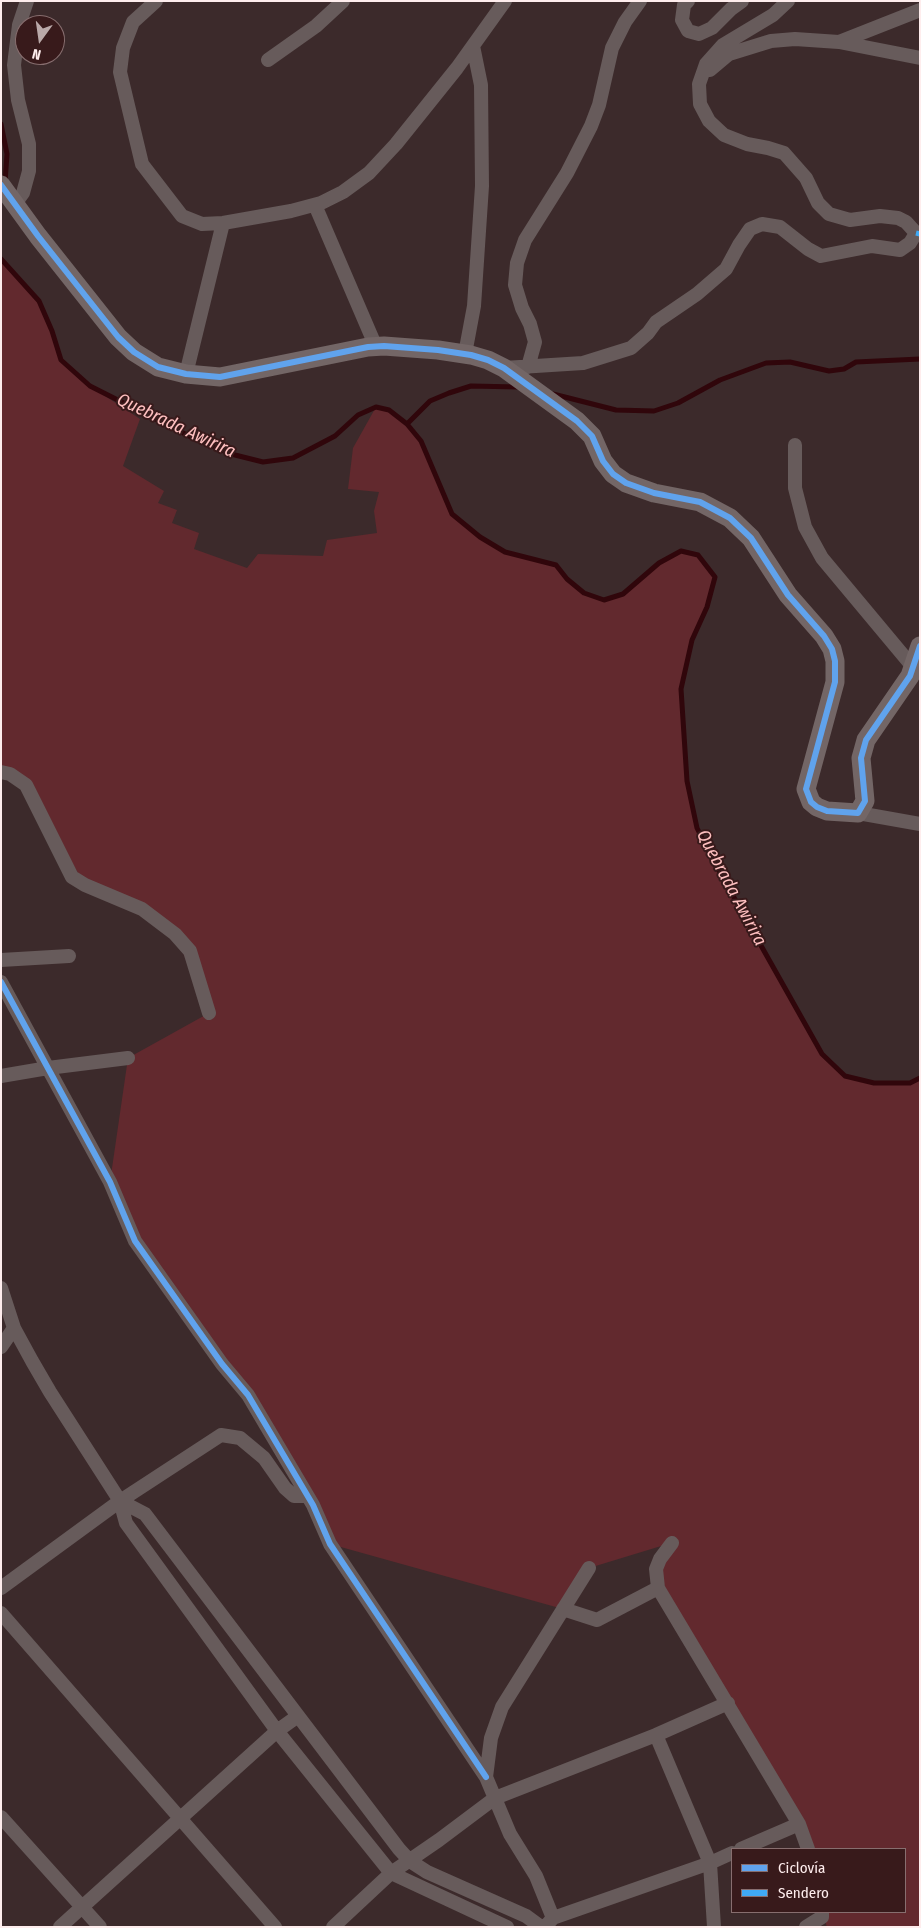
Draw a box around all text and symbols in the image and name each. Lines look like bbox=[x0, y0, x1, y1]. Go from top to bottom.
north arrow bbox=[15, 15, 65, 65]
text: N bbox=[30, 45, 43, 63]
water label: Quebrada Awirira bbox=[113, 389, 239, 463]
water label: Quebrada Awirira bbox=[691, 826, 771, 950]
legend bbox=[731, 1848, 906, 1913]
text: Ciclovía bbox=[778, 1859, 825, 1877]
text: Sendero bbox=[778, 1884, 829, 1902]

